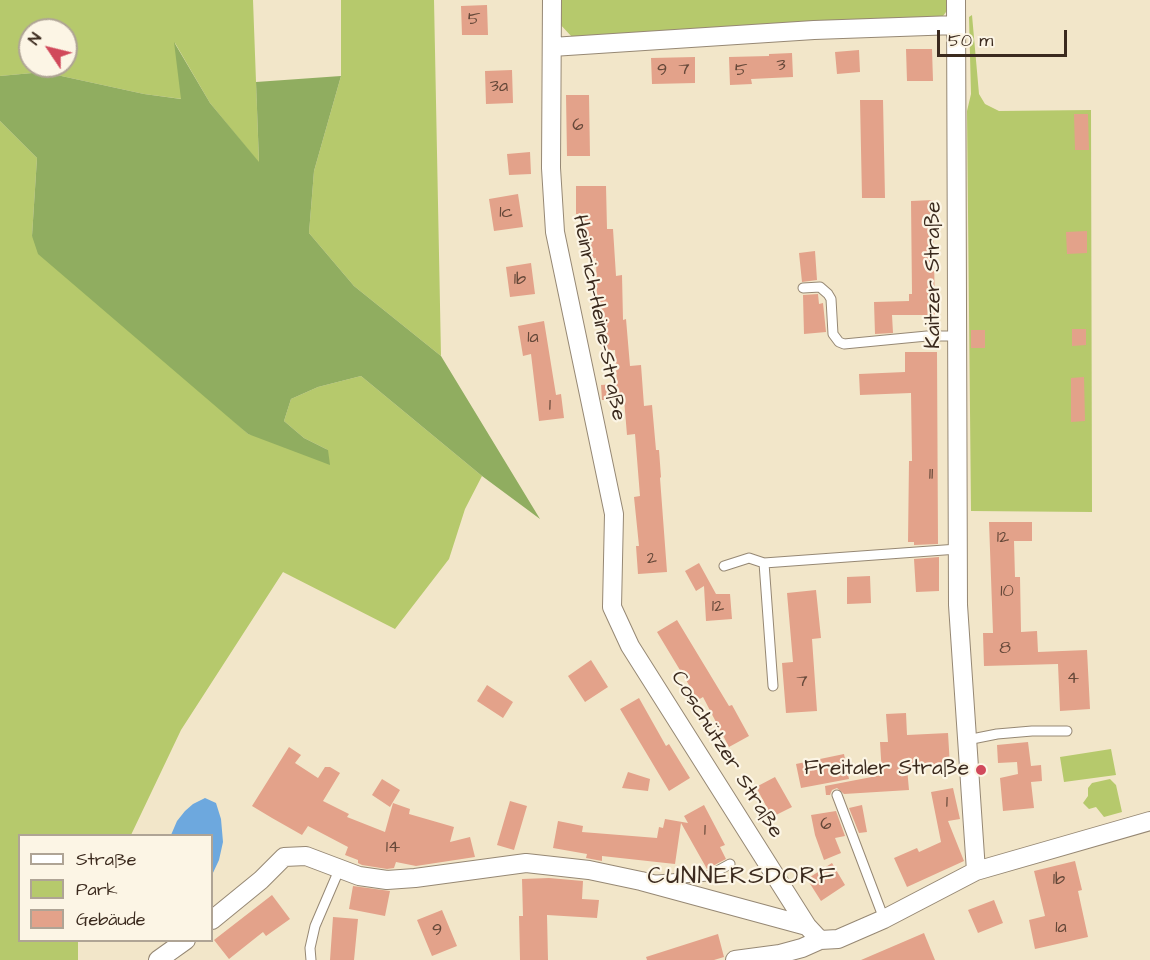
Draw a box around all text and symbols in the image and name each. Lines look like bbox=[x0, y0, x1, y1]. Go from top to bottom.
house number: 5 bbox=[468, 9, 480, 31]
north arrow bbox=[18, 18, 78, 78]
scale bar bbox=[940, 18, 1070, 56]
text: N bbox=[23, 28, 47, 49]
text: 50 m bbox=[948, 28, 993, 53]
house number: 3 bbox=[776, 55, 786, 77]
house number: 7 bbox=[678, 59, 690, 81]
house number: 9 bbox=[657, 60, 667, 82]
house number: 5 bbox=[735, 60, 747, 82]
house number: 3a bbox=[490, 76, 508, 98]
house number: 6 bbox=[572, 115, 584, 137]
street label: Kaitzer Straße bbox=[922, 201, 948, 349]
house number: 1c bbox=[499, 202, 513, 224]
street label: Heinrich-Heine-Straße bbox=[566, 213, 630, 423]
house number: 1b bbox=[514, 269, 526, 291]
house number: 1a bbox=[527, 327, 539, 349]
house number: 1 bbox=[549, 395, 551, 417]
house number: 11 bbox=[929, 464, 933, 486]
house number: 12 bbox=[997, 527, 1009, 549]
house number: 2 bbox=[647, 548, 657, 570]
house number: 10 bbox=[1000, 581, 1014, 603]
house number: 12 bbox=[712, 596, 724, 618]
house number: 8 bbox=[999, 638, 1011, 660]
street label: Coschützer Straße bbox=[664, 667, 788, 843]
house number: 4 bbox=[1067, 668, 1079, 690]
house number: 7 bbox=[796, 671, 808, 693]
place label: Freitaler Straße bbox=[804, 757, 969, 783]
marker: Freitaler Straße bbox=[974, 763, 988, 777]
house number: 1 bbox=[946, 792, 948, 814]
house number: 6 bbox=[820, 814, 832, 836]
house number: 1 bbox=[704, 820, 706, 842]
legend bbox=[18, 834, 213, 942]
house number: 14 bbox=[386, 837, 400, 859]
text: Straße bbox=[76, 847, 136, 872]
district label: CUNNERSDORF bbox=[647, 864, 837, 892]
house number: 1b bbox=[1053, 869, 1065, 891]
text: Park bbox=[76, 877, 118, 902]
text: Gebäude bbox=[76, 907, 146, 932]
house number: 1a bbox=[1055, 917, 1067, 939]
house number: 9 bbox=[432, 920, 442, 942]

